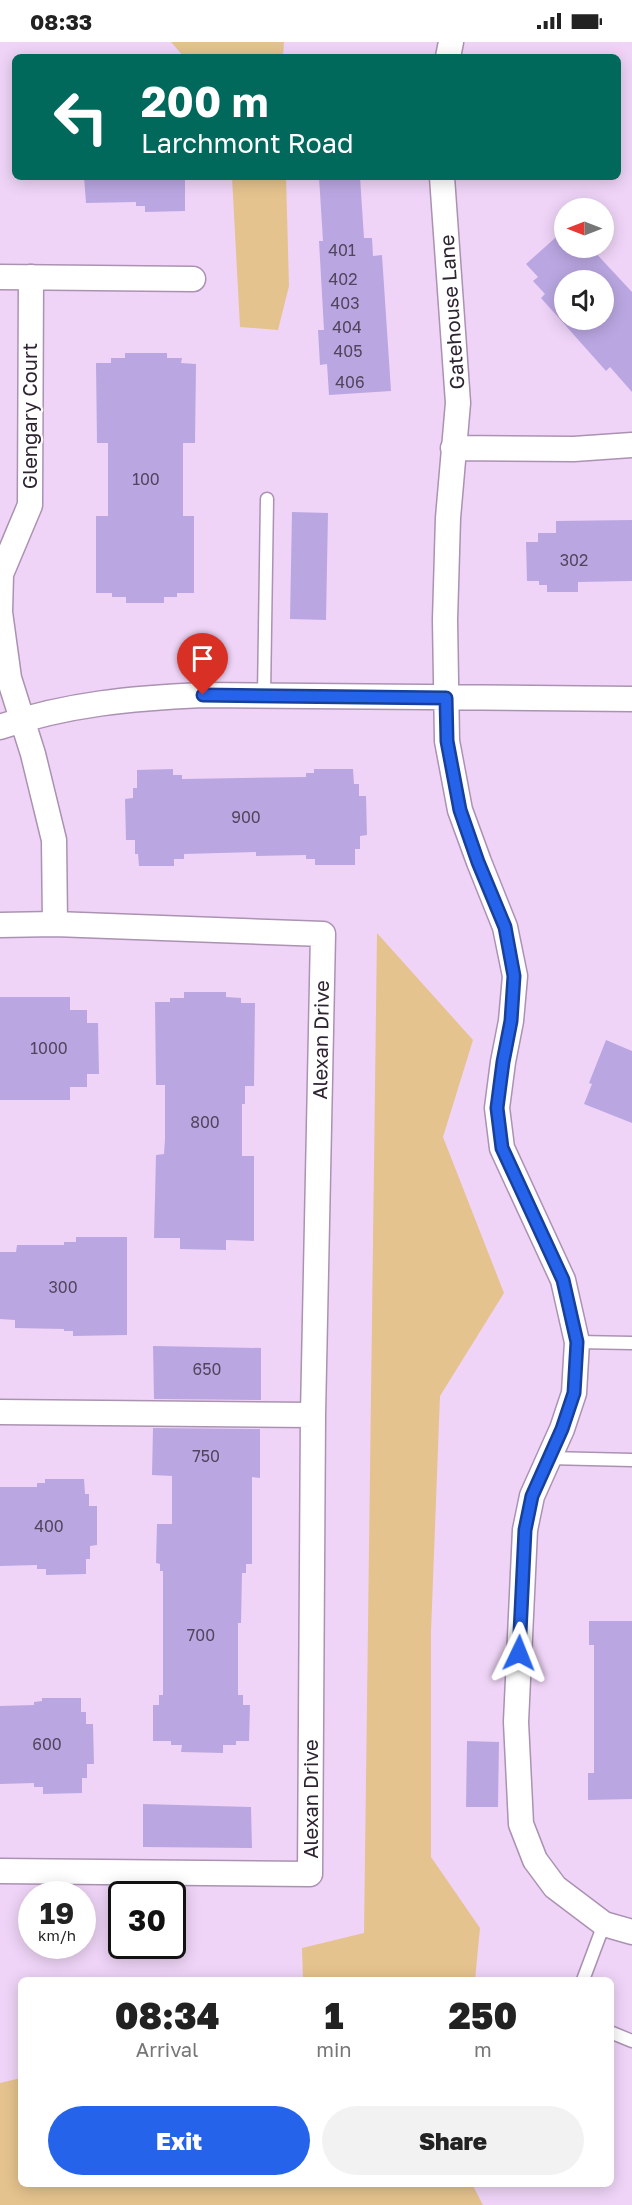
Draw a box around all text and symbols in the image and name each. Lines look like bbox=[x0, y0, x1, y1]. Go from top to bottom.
text: 08:33 bbox=[30, 8, 92, 35]
text: 200 m bbox=[141, 76, 268, 126]
icon: left bbox=[42, 78, 120, 156]
text: Larchmont Road bbox=[141, 127, 354, 159]
north arrow bbox=[554, 198, 614, 258]
map controls bbox=[554, 198, 614, 330]
street label: Gatehouse Lane bbox=[434, 234, 468, 390]
house number: 401 bbox=[328, 240, 356, 260]
house number: 402 bbox=[329, 269, 357, 289]
button: sound bbox=[554, 270, 614, 330]
house number: 403 bbox=[330, 293, 360, 313]
house number: 404 bbox=[332, 317, 362, 337]
house number: 405 bbox=[334, 341, 362, 361]
street label: Glengary Court bbox=[17, 343, 41, 489]
house number: 406 bbox=[335, 372, 365, 392]
house number: 100 bbox=[132, 469, 160, 489]
house number: 302 bbox=[560, 550, 588, 570]
pin bbox=[177, 633, 228, 695]
icon: arrive bbox=[186, 642, 219, 675]
house number: 900 bbox=[231, 807, 261, 827]
street label: Alexan Drive bbox=[307, 980, 333, 1100]
house number: 1000 bbox=[30, 1038, 68, 1058]
house number: 800 bbox=[190, 1112, 220, 1132]
house number: 300 bbox=[48, 1277, 78, 1297]
house number: 650 bbox=[193, 1359, 221, 1379]
house number: 750 bbox=[192, 1446, 220, 1466]
house number: 400 bbox=[34, 1516, 64, 1536]
position arrow bbox=[487, 1621, 551, 1685]
house number: 700 bbox=[187, 1625, 215, 1645]
house number: 600 bbox=[32, 1734, 62, 1754]
street label: Alexan Drive bbox=[298, 1739, 322, 1859]
speed limit sign: 30 bbox=[108, 1881, 186, 1959]
text: 19 bbox=[40, 1895, 74, 1931]
text: km/h bbox=[38, 1926, 76, 1944]
text: 08:34 bbox=[115, 1994, 220, 2037]
text: 1 bbox=[324, 1994, 343, 2037]
text: 250 bbox=[448, 1994, 517, 2037]
text: Arrival bbox=[136, 2037, 198, 2061]
text: min bbox=[316, 2037, 352, 2061]
text: m bbox=[474, 2037, 492, 2061]
button: Exit bbox=[48, 2106, 310, 2175]
button: Share bbox=[322, 2106, 584, 2175]

